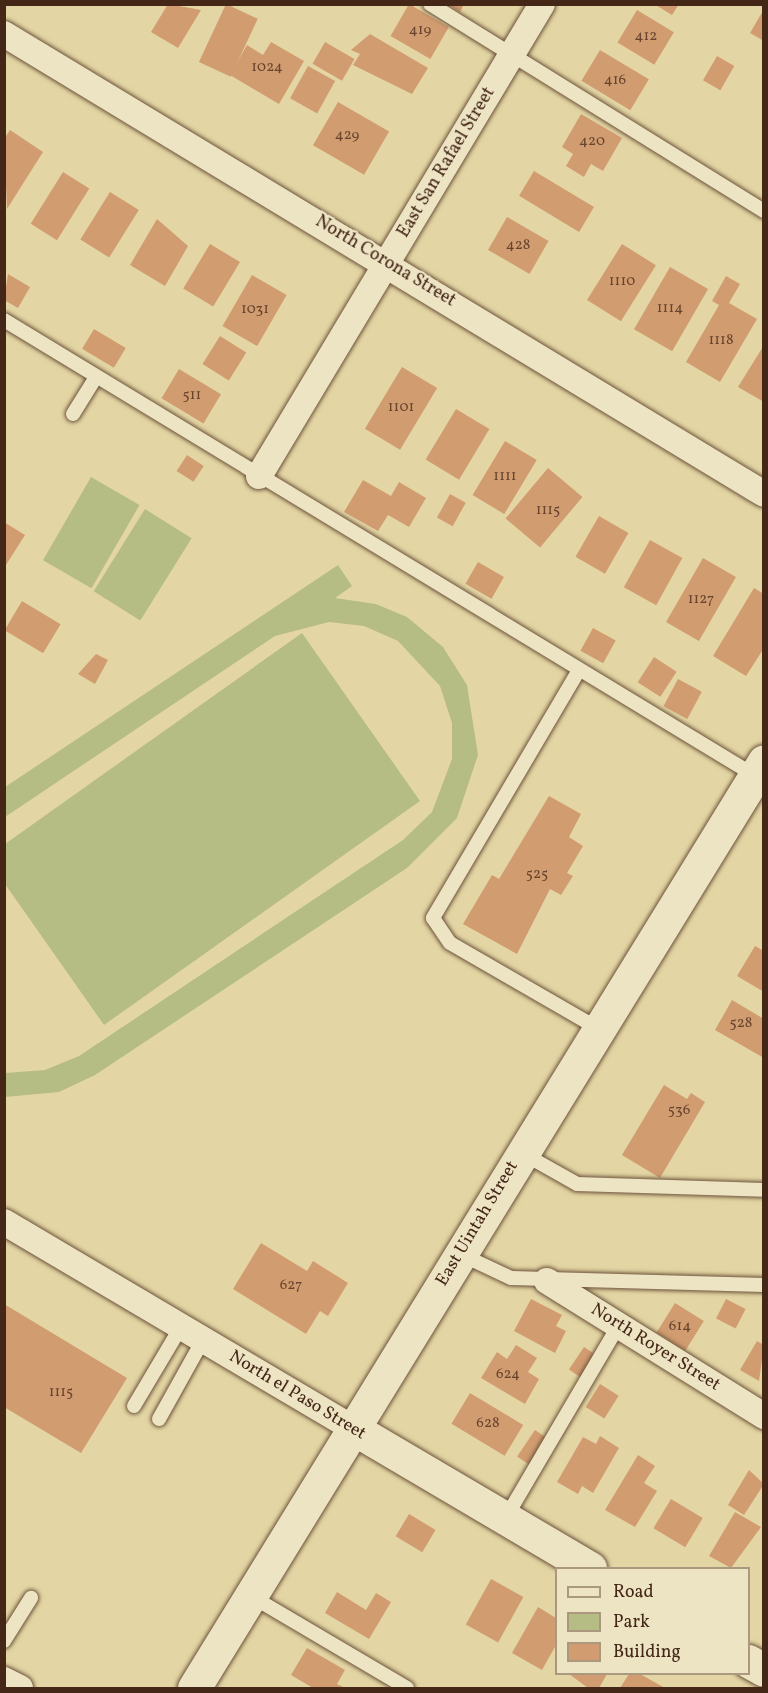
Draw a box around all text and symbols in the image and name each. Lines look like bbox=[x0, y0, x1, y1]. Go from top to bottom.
house number: 419 bbox=[409, 22, 431, 40]
house number: 412 bbox=[635, 28, 657, 46]
house number: 1024 bbox=[251, 59, 283, 77]
house number: 416 bbox=[604, 72, 626, 90]
street label: East San Rafael Street bbox=[394, 84, 500, 242]
house number: 429 bbox=[335, 127, 359, 145]
house number: 420 bbox=[579, 133, 605, 151]
street label: North Corona Street bbox=[311, 212, 459, 312]
house number: 428 bbox=[506, 237, 530, 255]
house number: 1110 bbox=[609, 273, 635, 291]
house number: 1114 bbox=[657, 300, 683, 318]
house number: 1031 bbox=[241, 301, 269, 319]
house number: 1118 bbox=[708, 332, 734, 350]
house number: 511 bbox=[183, 387, 201, 405]
house number: 1101 bbox=[388, 399, 414, 417]
house number: 1111 bbox=[493, 468, 517, 486]
house number: 1115 bbox=[536, 502, 560, 520]
house number: 1127 bbox=[688, 591, 714, 609]
house number: 525 bbox=[526, 866, 548, 884]
house number: 528 bbox=[730, 1015, 752, 1033]
house number: 536 bbox=[668, 1102, 690, 1120]
street label: East Uintah Street bbox=[432, 1157, 524, 1291]
house number: 627 bbox=[280, 1277, 302, 1295]
street label: North Royer Street bbox=[586, 1299, 724, 1397]
house number: 614 bbox=[669, 1318, 691, 1336]
street label: North el Paso Street bbox=[225, 1347, 369, 1445]
house number: 624 bbox=[496, 1366, 520, 1384]
house number: 1115 bbox=[49, 1384, 73, 1402]
house number: 628 bbox=[476, 1415, 500, 1433]
legend bbox=[555, 1567, 750, 1675]
text: Road bbox=[613, 1580, 654, 1605]
text: Park bbox=[613, 1610, 650, 1635]
text: Building bbox=[613, 1640, 681, 1665]

